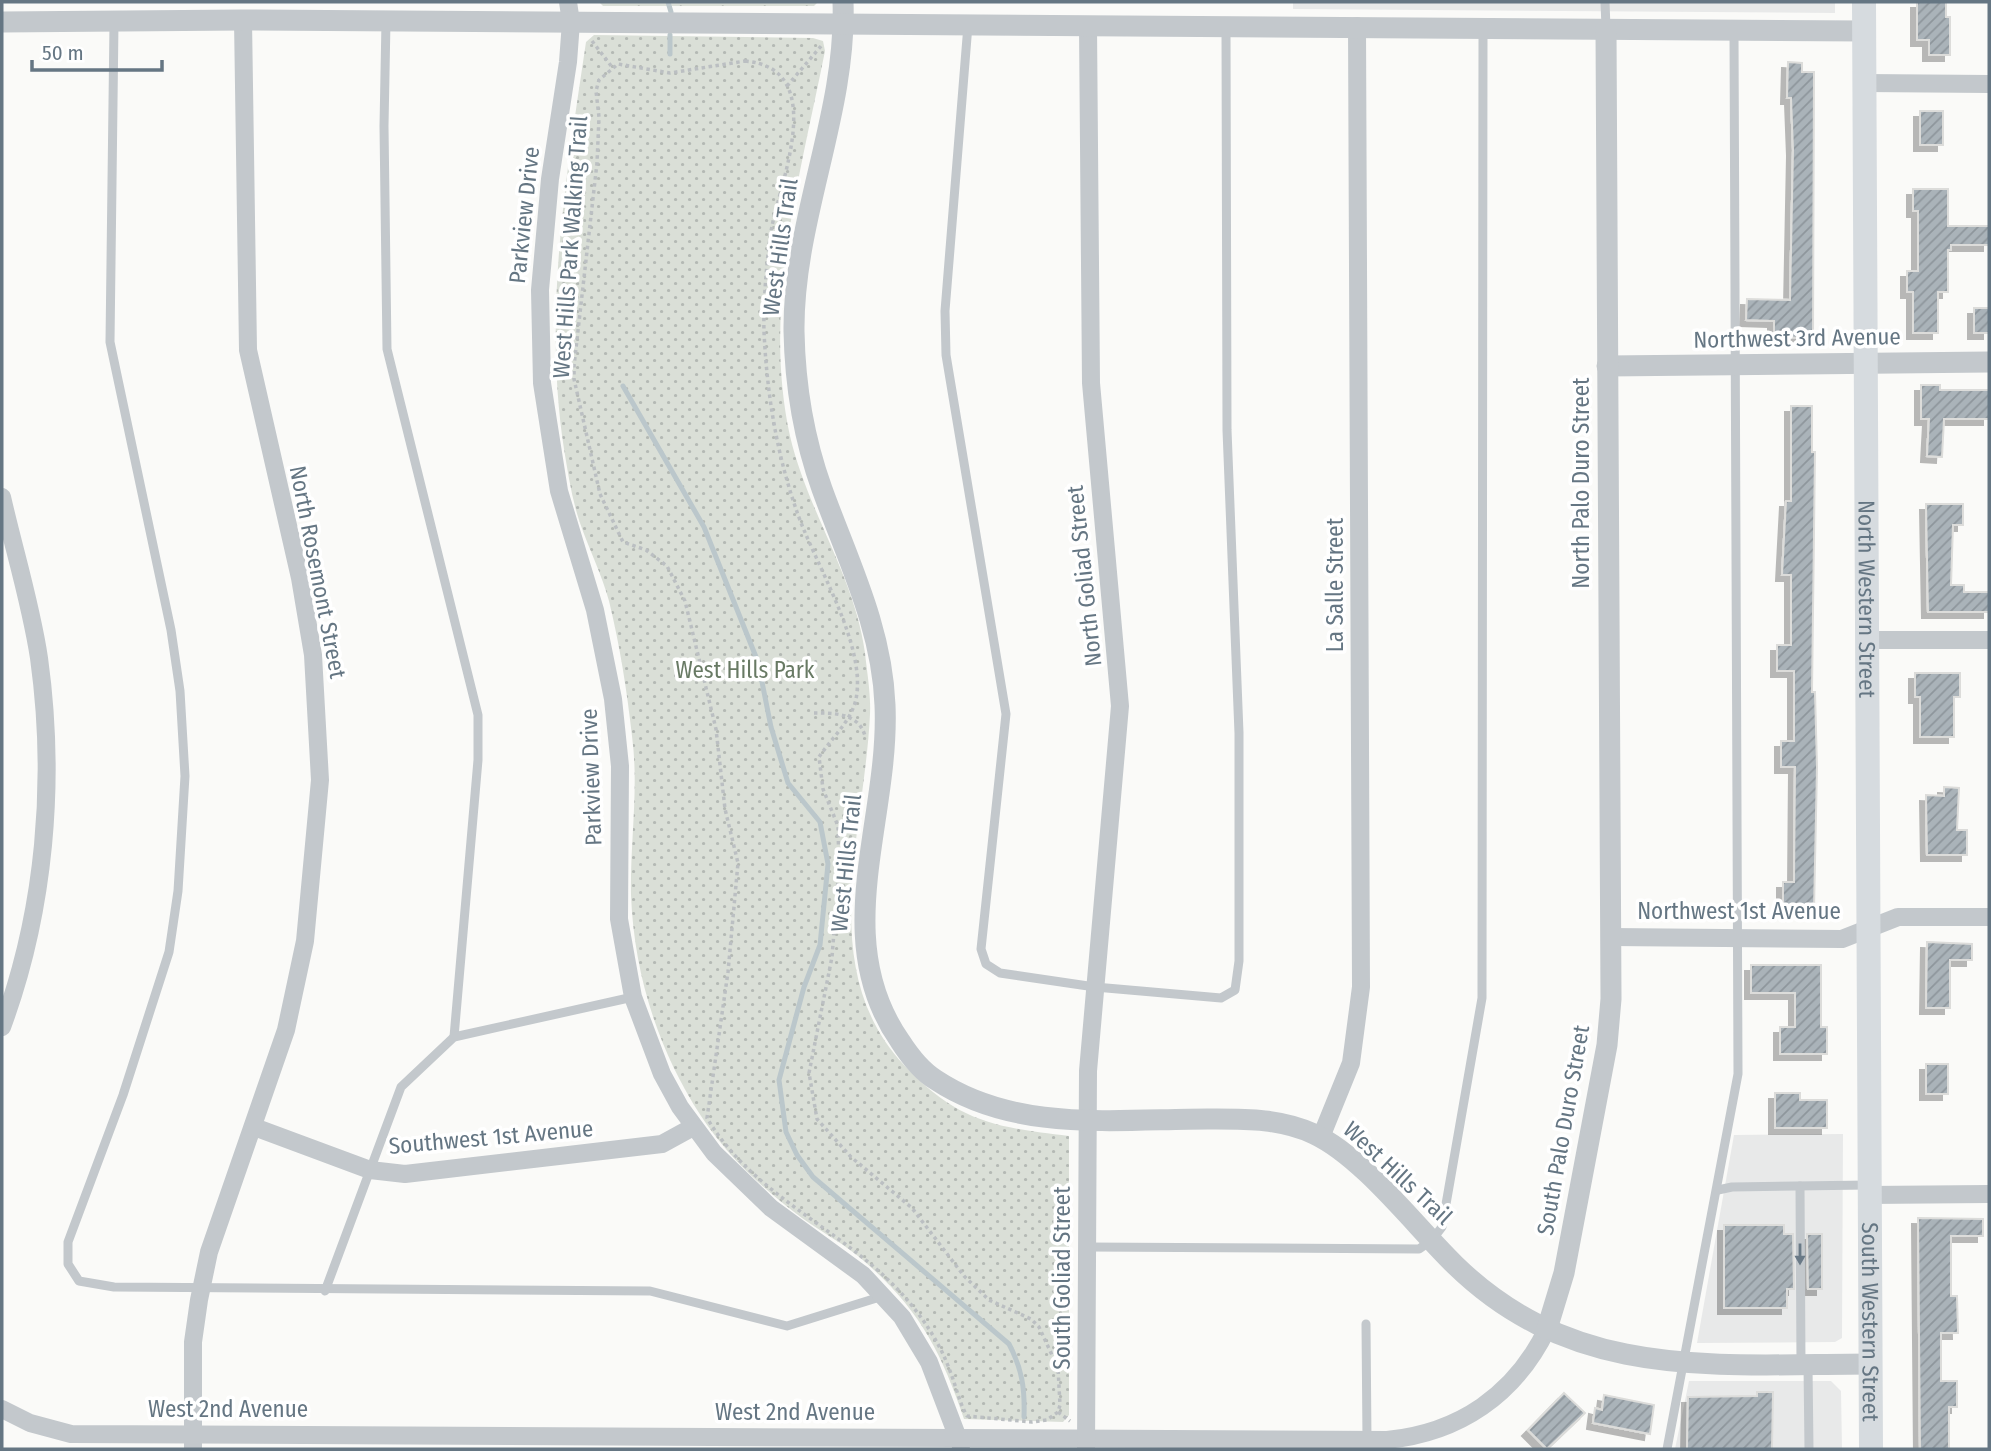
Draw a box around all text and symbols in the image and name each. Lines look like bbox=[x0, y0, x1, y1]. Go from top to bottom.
scale bar bbox=[32, 28, 161, 72]
text: 50 m bbox=[42, 40, 84, 66]
street label: West Hills Park Walking Trail bbox=[547, 115, 593, 379]
street label: Parkview Drive bbox=[503, 145, 545, 285]
street label: West Hills Trail bbox=[756, 176, 804, 318]
street label: Northwest 3rd Avenue bbox=[1693, 322, 1901, 354]
street label: North Palo Duro Street bbox=[1567, 377, 1595, 589]
street label: North Rosemont Street bbox=[284, 463, 352, 681]
street label: North Goliad Street bbox=[1061, 484, 1107, 668]
street label: North Western Street bbox=[1852, 500, 1881, 699]
street label: La Salle Street bbox=[1321, 517, 1349, 652]
park label: West Hills Park bbox=[675, 656, 815, 684]
street label: Parkview Drive bbox=[575, 708, 607, 846]
street label: West Hills Trail bbox=[825, 793, 867, 933]
street label: Northwest 1st Avenue bbox=[1637, 897, 1841, 925]
street label: South Palo Duro Street bbox=[1531, 1022, 1595, 1237]
street label: Southwest 1st Avenue bbox=[388, 1114, 594, 1160]
street label: West Hills Trail bbox=[1338, 1115, 1458, 1231]
street label: South Goliad Street bbox=[1048, 1186, 1076, 1370]
street label: South Western Street bbox=[1856, 1222, 1885, 1422]
one-way arrow bbox=[1795, 1243, 1806, 1265]
street label: West 2nd Avenue bbox=[148, 1395, 308, 1423]
street label: West 2nd Avenue bbox=[715, 1398, 875, 1426]

